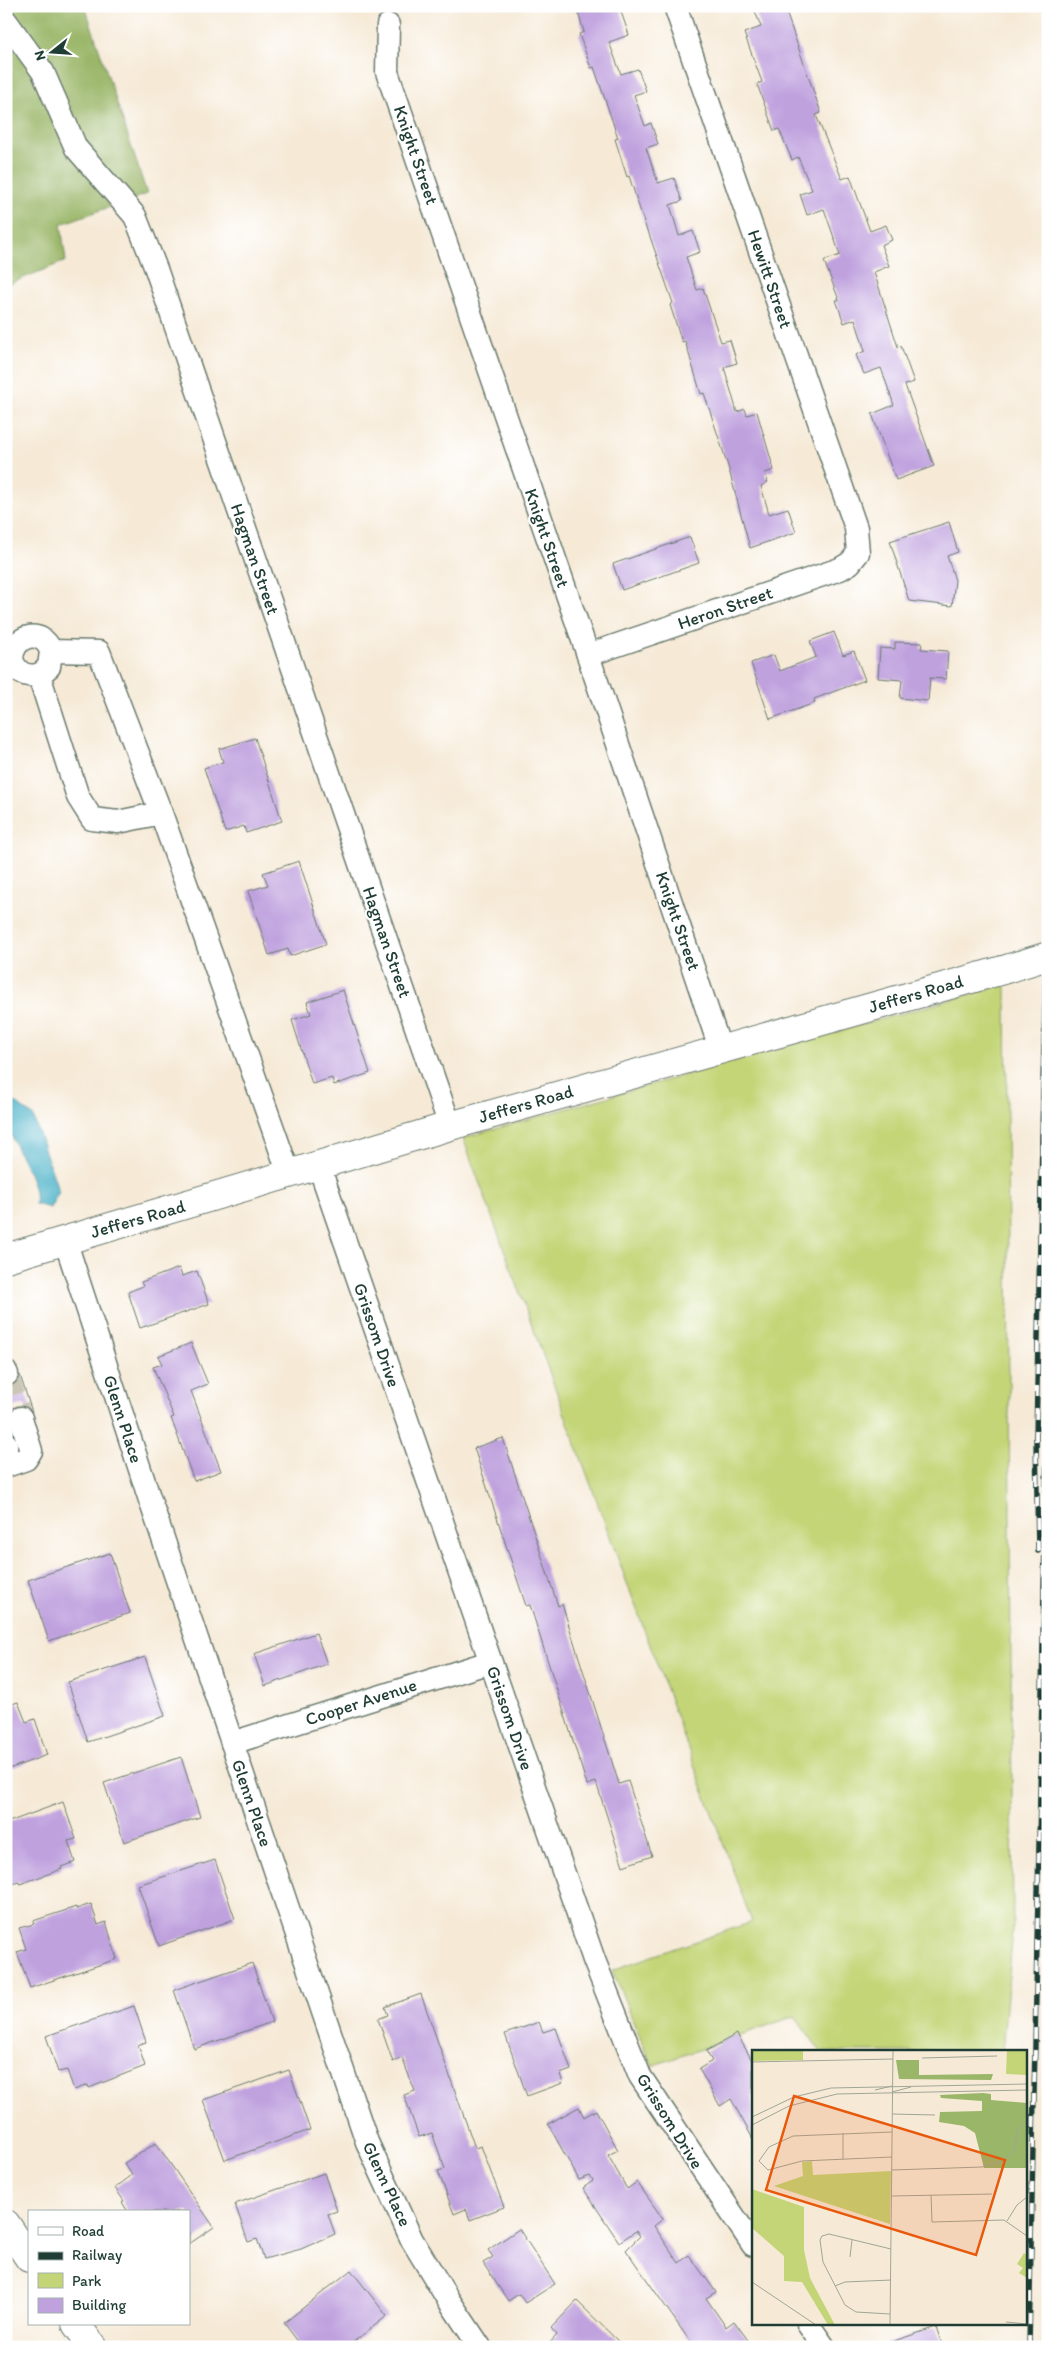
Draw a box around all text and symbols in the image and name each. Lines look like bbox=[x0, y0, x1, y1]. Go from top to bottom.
north arrow bbox=[28, 28, 78, 78]
text: N bbox=[31, 49, 50, 63]
street label: Knight Street bbox=[389, 102, 443, 208]
street label: Hewitt Street bbox=[743, 227, 797, 331]
street label: Knight Street bbox=[520, 485, 574, 591]
street label: Hagman Street bbox=[226, 500, 284, 618]
street label: Heron Street bbox=[675, 581, 776, 635]
street label: Knight Street bbox=[651, 868, 705, 974]
street label: Hagman Street bbox=[358, 883, 416, 1001]
street label: Jeffers Road bbox=[866, 970, 966, 1018]
street label: Jeffers Road bbox=[476, 1080, 576, 1128]
street label: Jeffers Road bbox=[88, 1195, 188, 1243]
street label: Grissom Drive bbox=[349, 1280, 405, 1390]
street label: Glenn Place bbox=[98, 1372, 148, 1466]
street label: Grissom Drive bbox=[482, 1663, 538, 1773]
street label: Cooper Avenue bbox=[302, 1674, 420, 1730]
street label: Glenn Place bbox=[227, 1756, 277, 1850]
inset map bbox=[752, 2050, 1026, 2326]
street label: Grissom Drive bbox=[632, 2069, 708, 2173]
street label: Glenn Place bbox=[358, 2138, 416, 2230]
legend bbox=[28, 2210, 190, 2326]
text: Road bbox=[72, 2222, 105, 2240]
text: Railway bbox=[72, 2246, 122, 2264]
text: Park bbox=[72, 2272, 102, 2290]
text: Building bbox=[72, 2296, 126, 2314]

